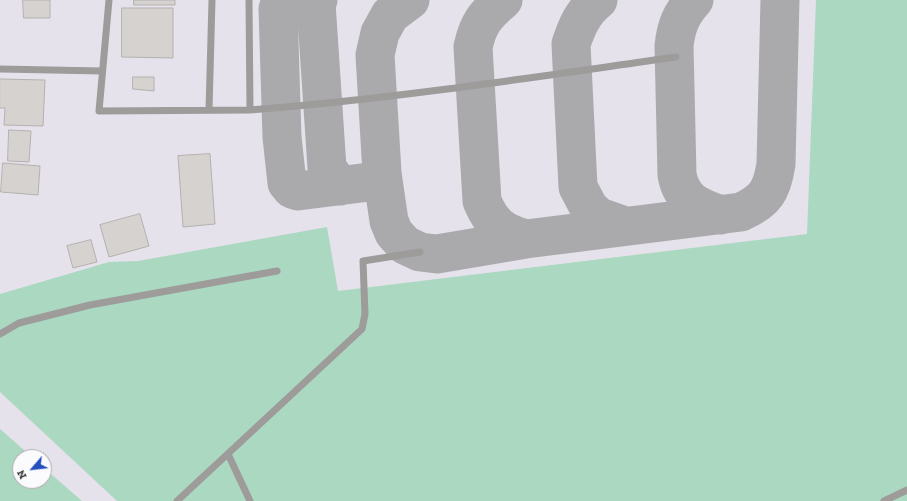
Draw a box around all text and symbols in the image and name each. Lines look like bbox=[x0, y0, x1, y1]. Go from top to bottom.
north arrow bbox=[12, 449, 52, 489]
text: N bbox=[14, 468, 30, 481]

